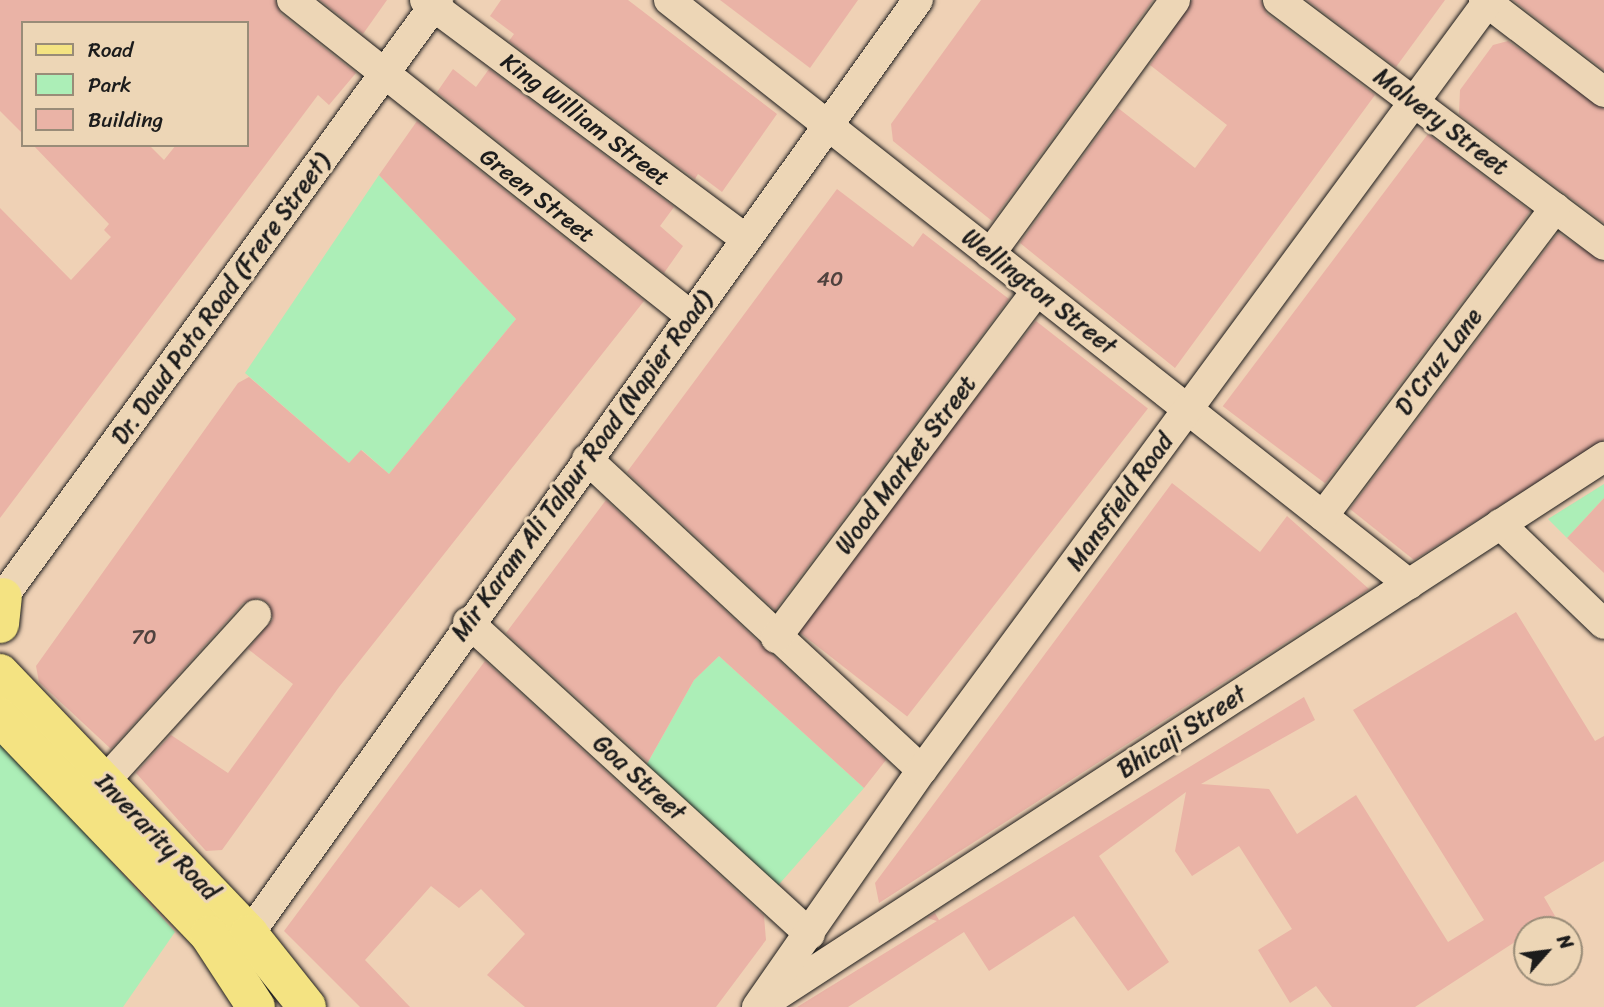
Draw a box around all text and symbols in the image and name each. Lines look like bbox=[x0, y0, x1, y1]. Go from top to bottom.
legend bbox=[21, 21, 248, 147]
text: Road bbox=[88, 31, 133, 69]
street label: King William Street bbox=[495, 47, 675, 193]
street label: Malvery Street bbox=[1368, 62, 1514, 182]
text: Park bbox=[88, 66, 131, 104]
text: Building bbox=[88, 101, 163, 139]
street label: Green Street bbox=[474, 142, 600, 250]
street label: Dr. Daud Pota Road (Frere Street) bbox=[104, 146, 338, 452]
street label: Wellington Street bbox=[956, 223, 1122, 361]
house number: 40 bbox=[817, 266, 843, 292]
street label: Mir Karam Ali Talpur Road (Napier Road) bbox=[446, 286, 718, 646]
street label: D'Cruz Lane bbox=[1389, 303, 1489, 421]
street label: Wood Market Street bbox=[830, 371, 982, 559]
street label: Mansfield Road bbox=[1060, 428, 1180, 576]
house number: 70 bbox=[131, 624, 157, 650]
street label: Bhicaji Street bbox=[1112, 680, 1252, 784]
street label: Goa Street bbox=[587, 729, 691, 827]
street label: Inverarity Road bbox=[89, 768, 225, 906]
north arrow bbox=[1513, 916, 1583, 986]
text: N bbox=[1548, 928, 1583, 955]

